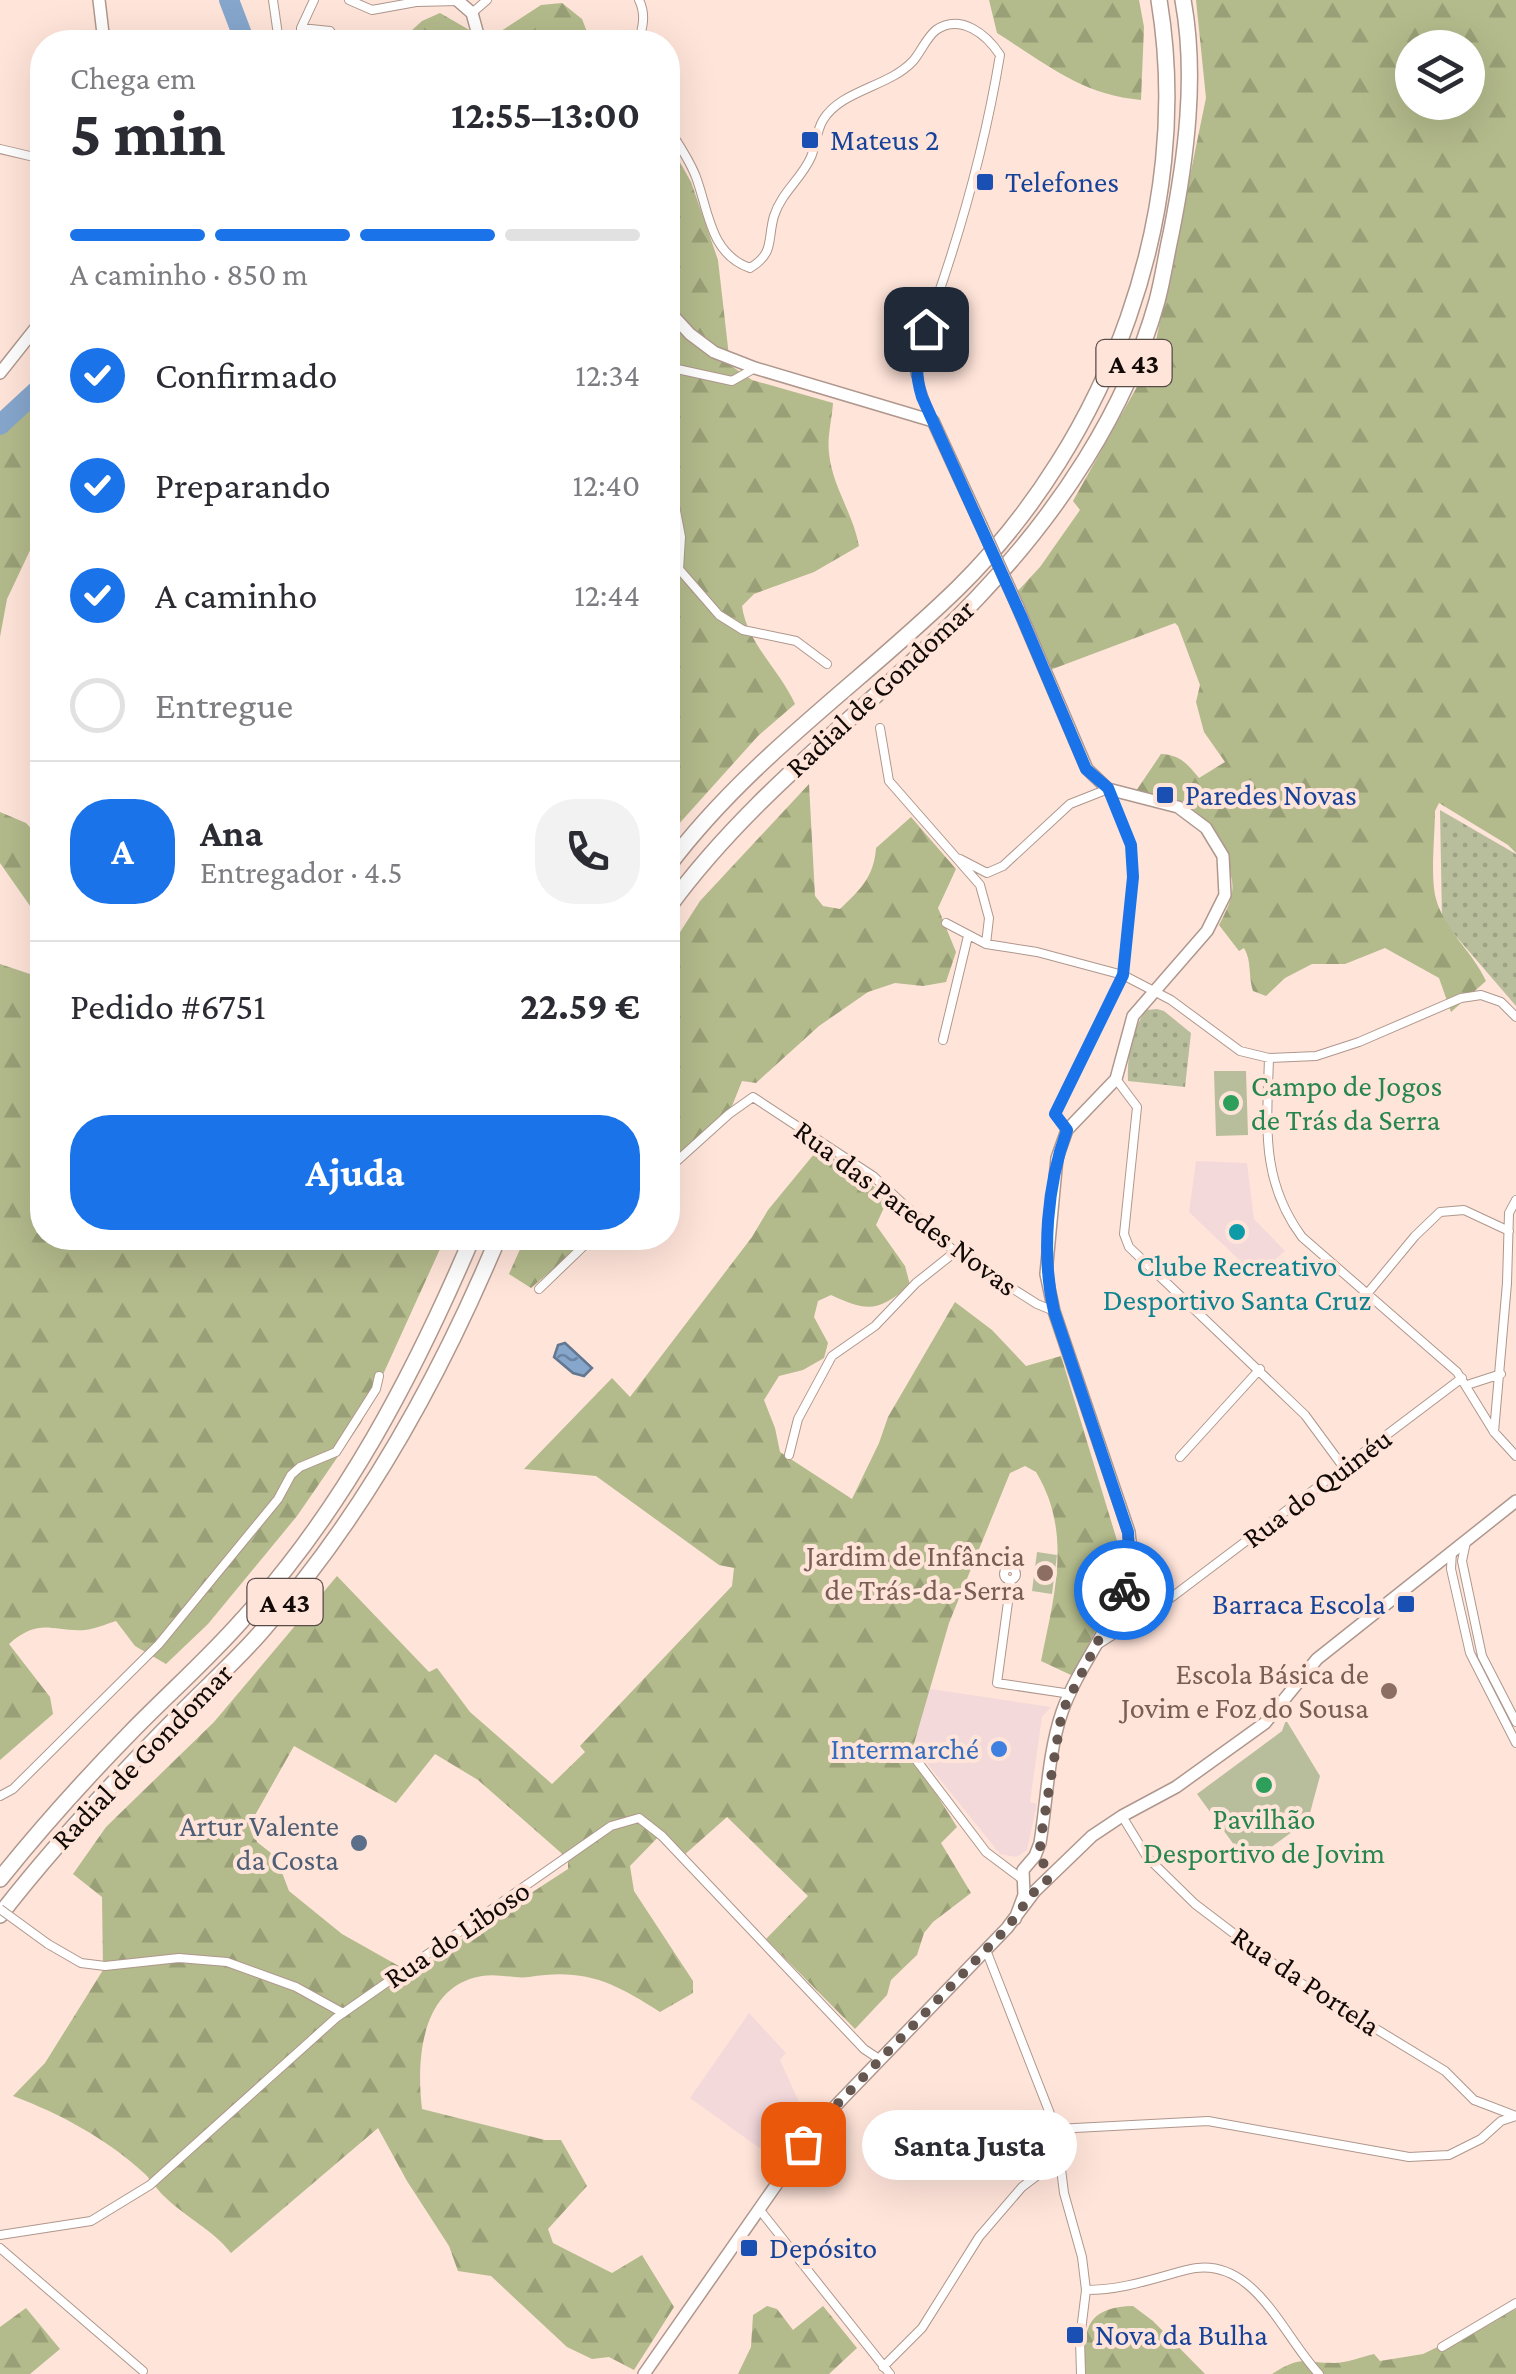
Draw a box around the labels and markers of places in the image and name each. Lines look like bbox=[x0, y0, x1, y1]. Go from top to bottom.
place label: Mateus 2 bbox=[830, 123, 939, 156]
marker: Mateus 2 bbox=[799, 129, 821, 151]
place label: Telefones bbox=[1005, 165, 1119, 198]
marker: Telefones bbox=[974, 171, 996, 193]
pin bbox=[884, 287, 969, 372]
place label: Paredes Novas bbox=[1185, 778, 1357, 811]
marker: Paredes Novas bbox=[1154, 784, 1176, 806]
place label: Campo de Jogos de Trás da Serra bbox=[1251, 1069, 1442, 1136]
marker: Campo de Jogos de Trás da Serra bbox=[1220, 1092, 1242, 1114]
marker: Clube Recreativo Desportivo Santa Cruz bbox=[1226, 1221, 1248, 1243]
place label: Clube Recreativo Desportivo Santa Cruz bbox=[1103, 1249, 1371, 1317]
place label: Jardim de Infância de Trás-da-Serra bbox=[803, 1539, 1025, 1606]
marker: Jardim de Infância de Trás-da-Serra bbox=[1034, 1562, 1056, 1584]
place label: Barraca Escola bbox=[1212, 1587, 1386, 1620]
marker: Barraca Escola bbox=[1395, 1593, 1417, 1615]
place label: Escola Básica de Jovim e Foz do Sousa bbox=[1118, 1657, 1369, 1724]
marker: Escola Básica de Jovim e Foz do Sousa bbox=[1378, 1680, 1400, 1702]
place label: Intermarché bbox=[831, 1732, 979, 1765]
marker: Intermarché bbox=[988, 1738, 1010, 1760]
marker: Pavilhão Desportivo de Jovim bbox=[1253, 1774, 1275, 1796]
place label: Pavilhão Desportivo de Jovim bbox=[1143, 1802, 1385, 1870]
place label: Artur Valente da Costa bbox=[179, 1809, 339, 1876]
marker: Artur Valente da Costa bbox=[348, 1832, 370, 1854]
pin bbox=[761, 2102, 846, 2187]
callout: Santa Justa bbox=[863, 2109, 1078, 2179]
place label: Depósito bbox=[769, 2231, 877, 2265]
marker: Depósito bbox=[738, 2237, 760, 2259]
place label: Nova da Bulha bbox=[1095, 2318, 1268, 2351]
marker: Nova da Bulha bbox=[1064, 2324, 1086, 2346]

